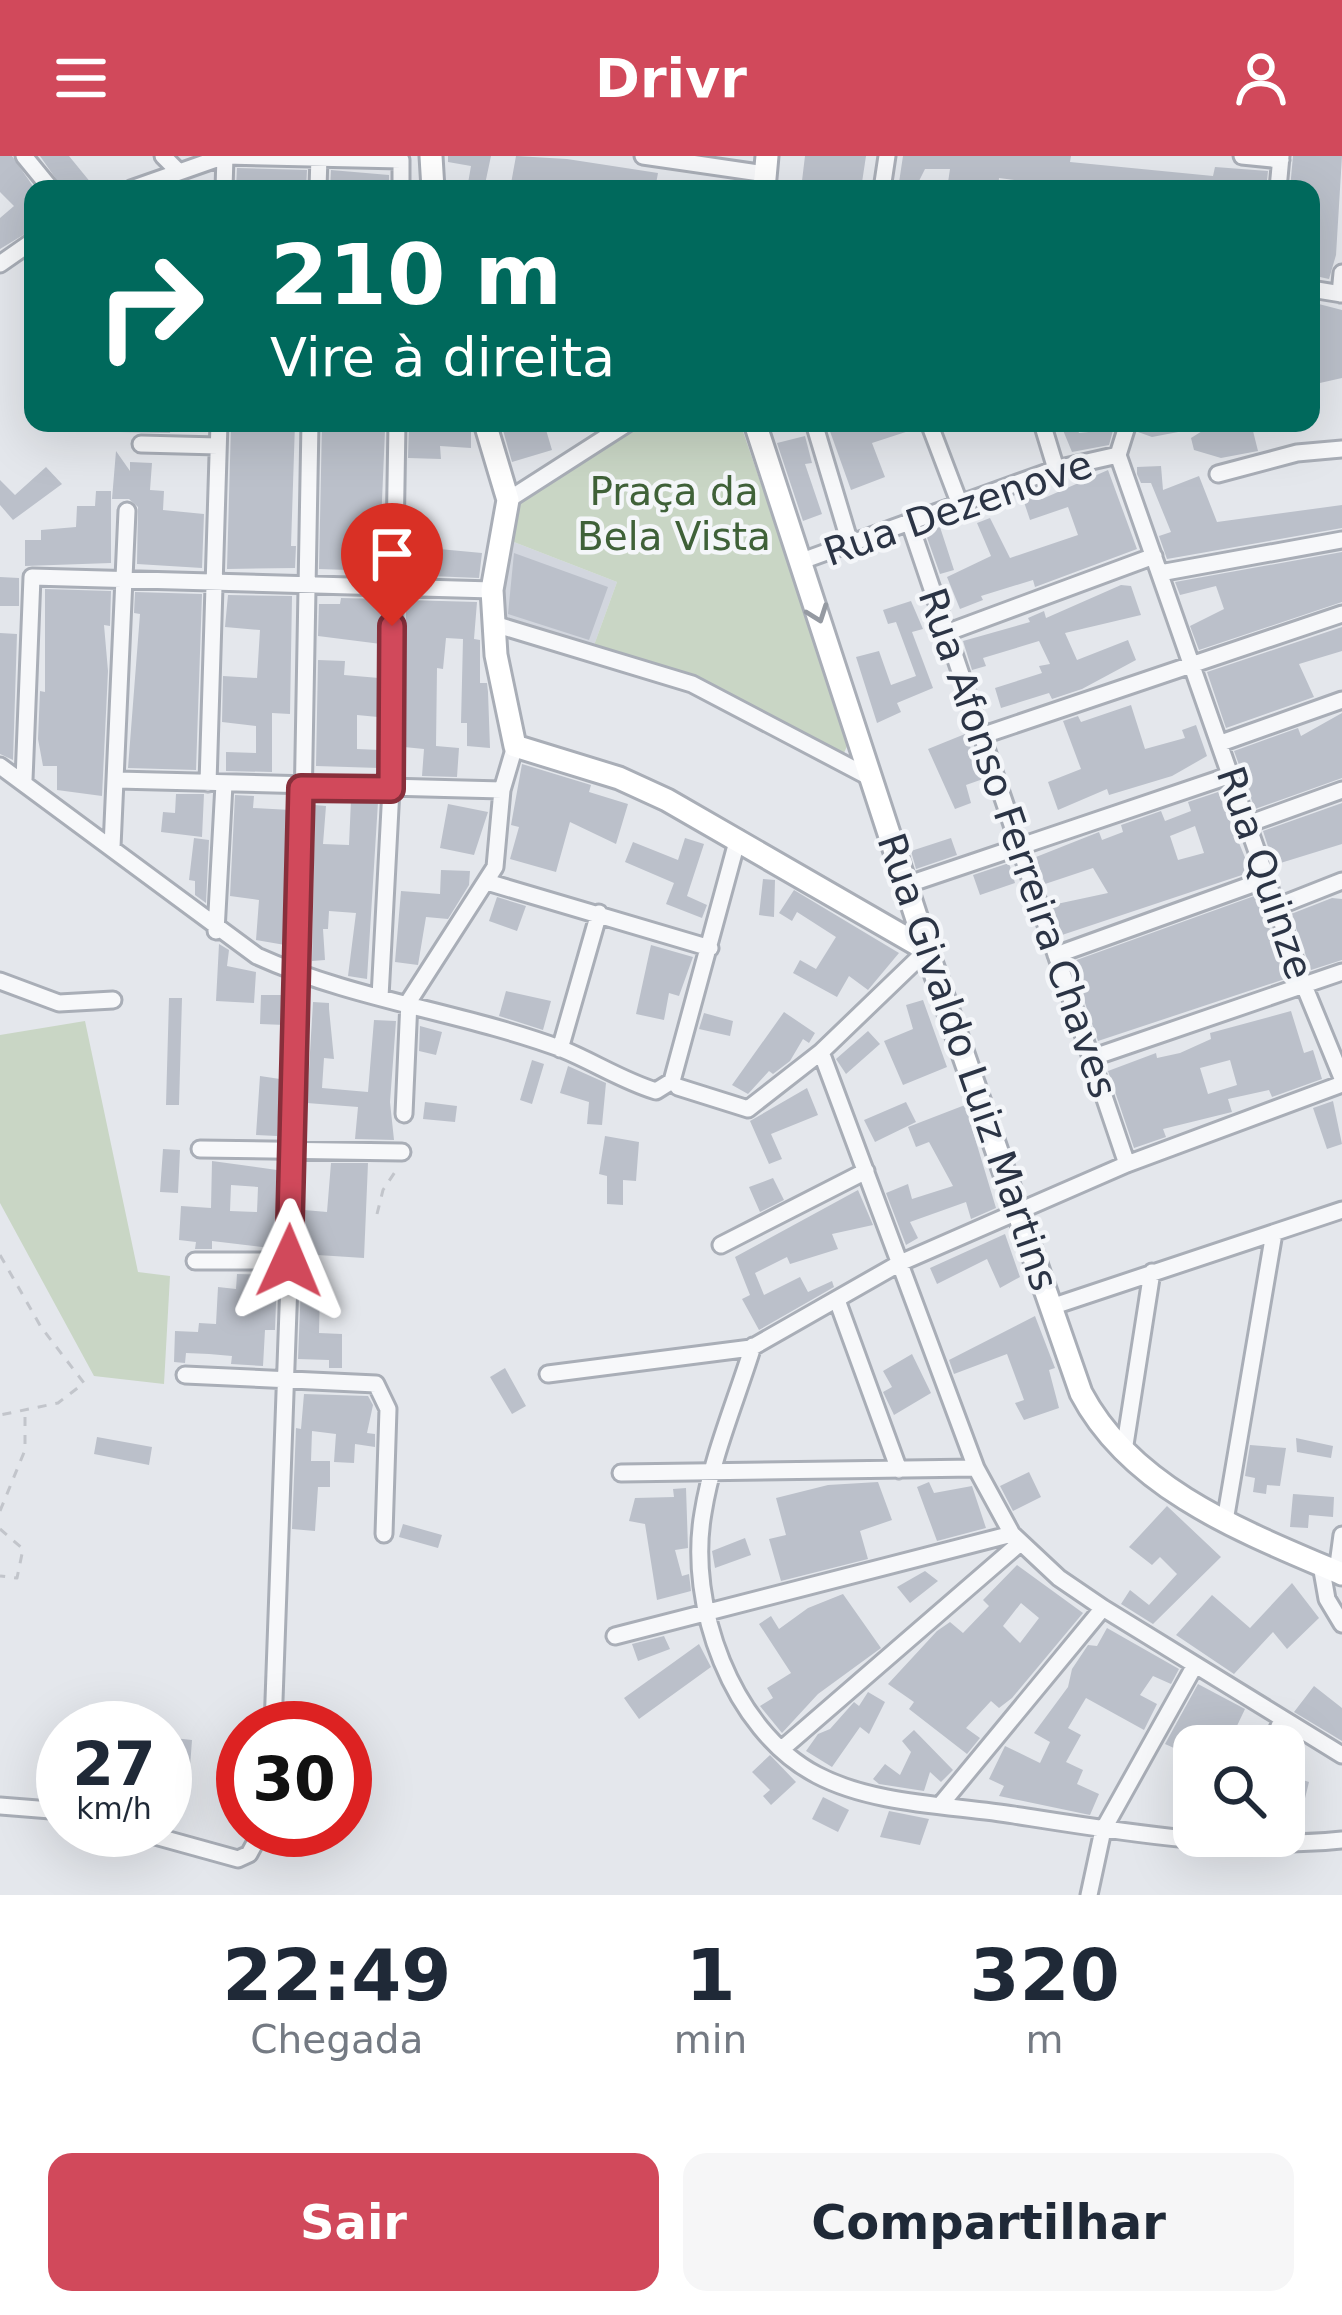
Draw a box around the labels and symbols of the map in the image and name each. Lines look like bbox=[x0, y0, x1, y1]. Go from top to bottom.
street label: Rua Dezenove bbox=[818, 441, 1098, 575]
park label: Praça da Bela Vista bbox=[577, 469, 771, 559]
pin bbox=[341, 503, 443, 626]
street label: Rua Afonso Ferreira Chaves bbox=[910, 582, 1126, 1104]
one-way arrow bbox=[804, 602, 828, 623]
street label: Rua Quinze bbox=[1208, 761, 1322, 985]
street label: Rua Givaldo Luiz Martins bbox=[869, 828, 1067, 1296]
position arrow bbox=[226, 1198, 352, 1324]
speed limit sign: 30 bbox=[216, 1701, 372, 1857]

